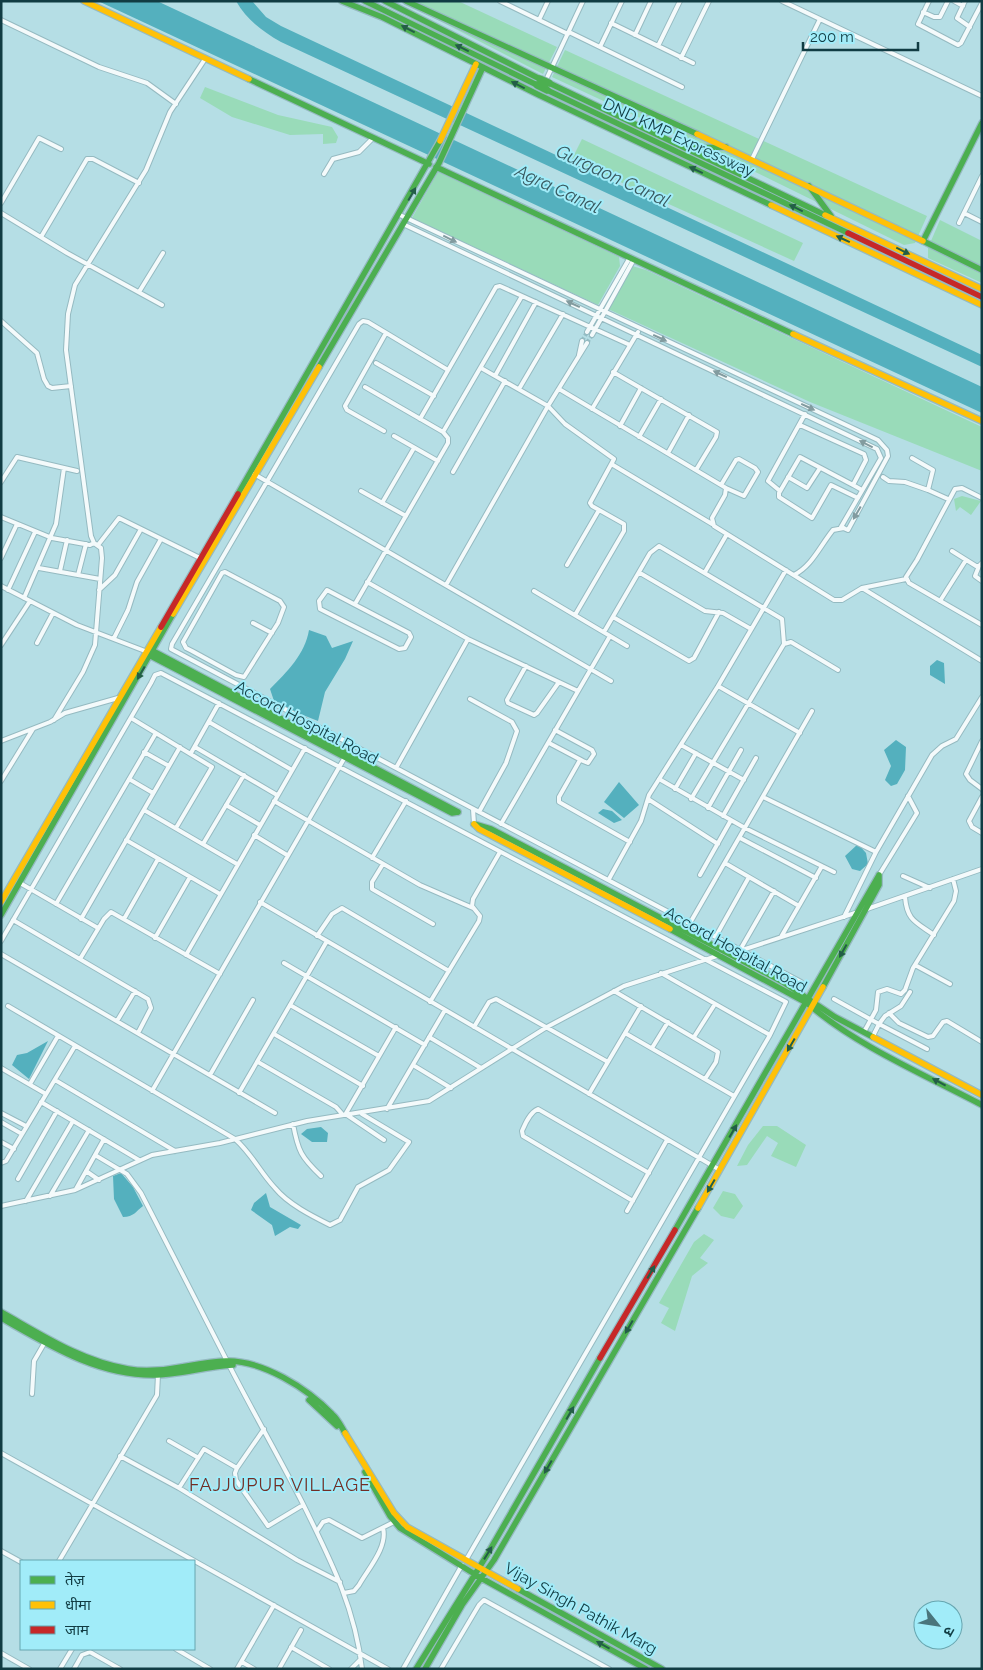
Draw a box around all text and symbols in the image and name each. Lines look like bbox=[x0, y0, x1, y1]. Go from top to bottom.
scale bar bbox=[803, 20, 918, 52]
one-way arrow bbox=[401, 25, 415, 33]
text: 200 m bbox=[810, 28, 854, 46]
one-way arrow bbox=[455, 44, 470, 52]
one-way arrow bbox=[510, 80, 525, 89]
street label: DND KMP Expressway bbox=[600, 94, 758, 181]
water label: Gurgaon Canal bbox=[553, 140, 674, 211]
water label: Agra Canal bbox=[511, 159, 604, 217]
one-way arrow bbox=[689, 165, 703, 173]
one-way arrow bbox=[407, 187, 416, 200]
one-way arrow bbox=[789, 204, 803, 212]
one-way arrow bbox=[443, 235, 457, 243]
one-way arrow bbox=[836, 235, 850, 243]
one-way arrow bbox=[896, 248, 910, 256]
one-way arrow bbox=[566, 300, 580, 308]
one-way arrow bbox=[653, 334, 668, 342]
one-way arrow bbox=[712, 369, 727, 378]
one-way arrow bbox=[800, 403, 815, 411]
one-way arrow bbox=[859, 440, 873, 448]
one-way arrow bbox=[853, 506, 861, 521]
one-way arrow bbox=[137, 666, 146, 680]
street label: Accord Hospital Road bbox=[232, 677, 382, 768]
street label: Accord Hospital Road bbox=[661, 902, 810, 996]
one-way arrow bbox=[839, 944, 847, 959]
one-way arrow bbox=[787, 1038, 796, 1052]
one-way arrow bbox=[931, 1078, 946, 1086]
one-way arrow bbox=[728, 1125, 737, 1138]
one-way arrow bbox=[706, 1180, 715, 1193]
one-way arrow bbox=[647, 1265, 656, 1279]
one-way arrow bbox=[625, 1320, 634, 1333]
one-way arrow bbox=[566, 1406, 575, 1419]
one-way arrow bbox=[543, 1461, 552, 1474]
district label: FAJJUPUR VILLAGE bbox=[189, 1474, 371, 1495]
one-way arrow bbox=[484, 1547, 493, 1560]
street label: Vijay Singh Pathik Marg bbox=[501, 1558, 660, 1658]
legend bbox=[20, 1560, 195, 1650]
text: तेज़ bbox=[65, 1571, 86, 1589]
text: धीमा bbox=[65, 1596, 92, 1614]
north arrow bbox=[913, 1600, 963, 1650]
text: जाम bbox=[65, 1621, 90, 1639]
text: उ bbox=[940, 1624, 958, 1640]
one-way arrow bbox=[597, 1640, 610, 1649]

